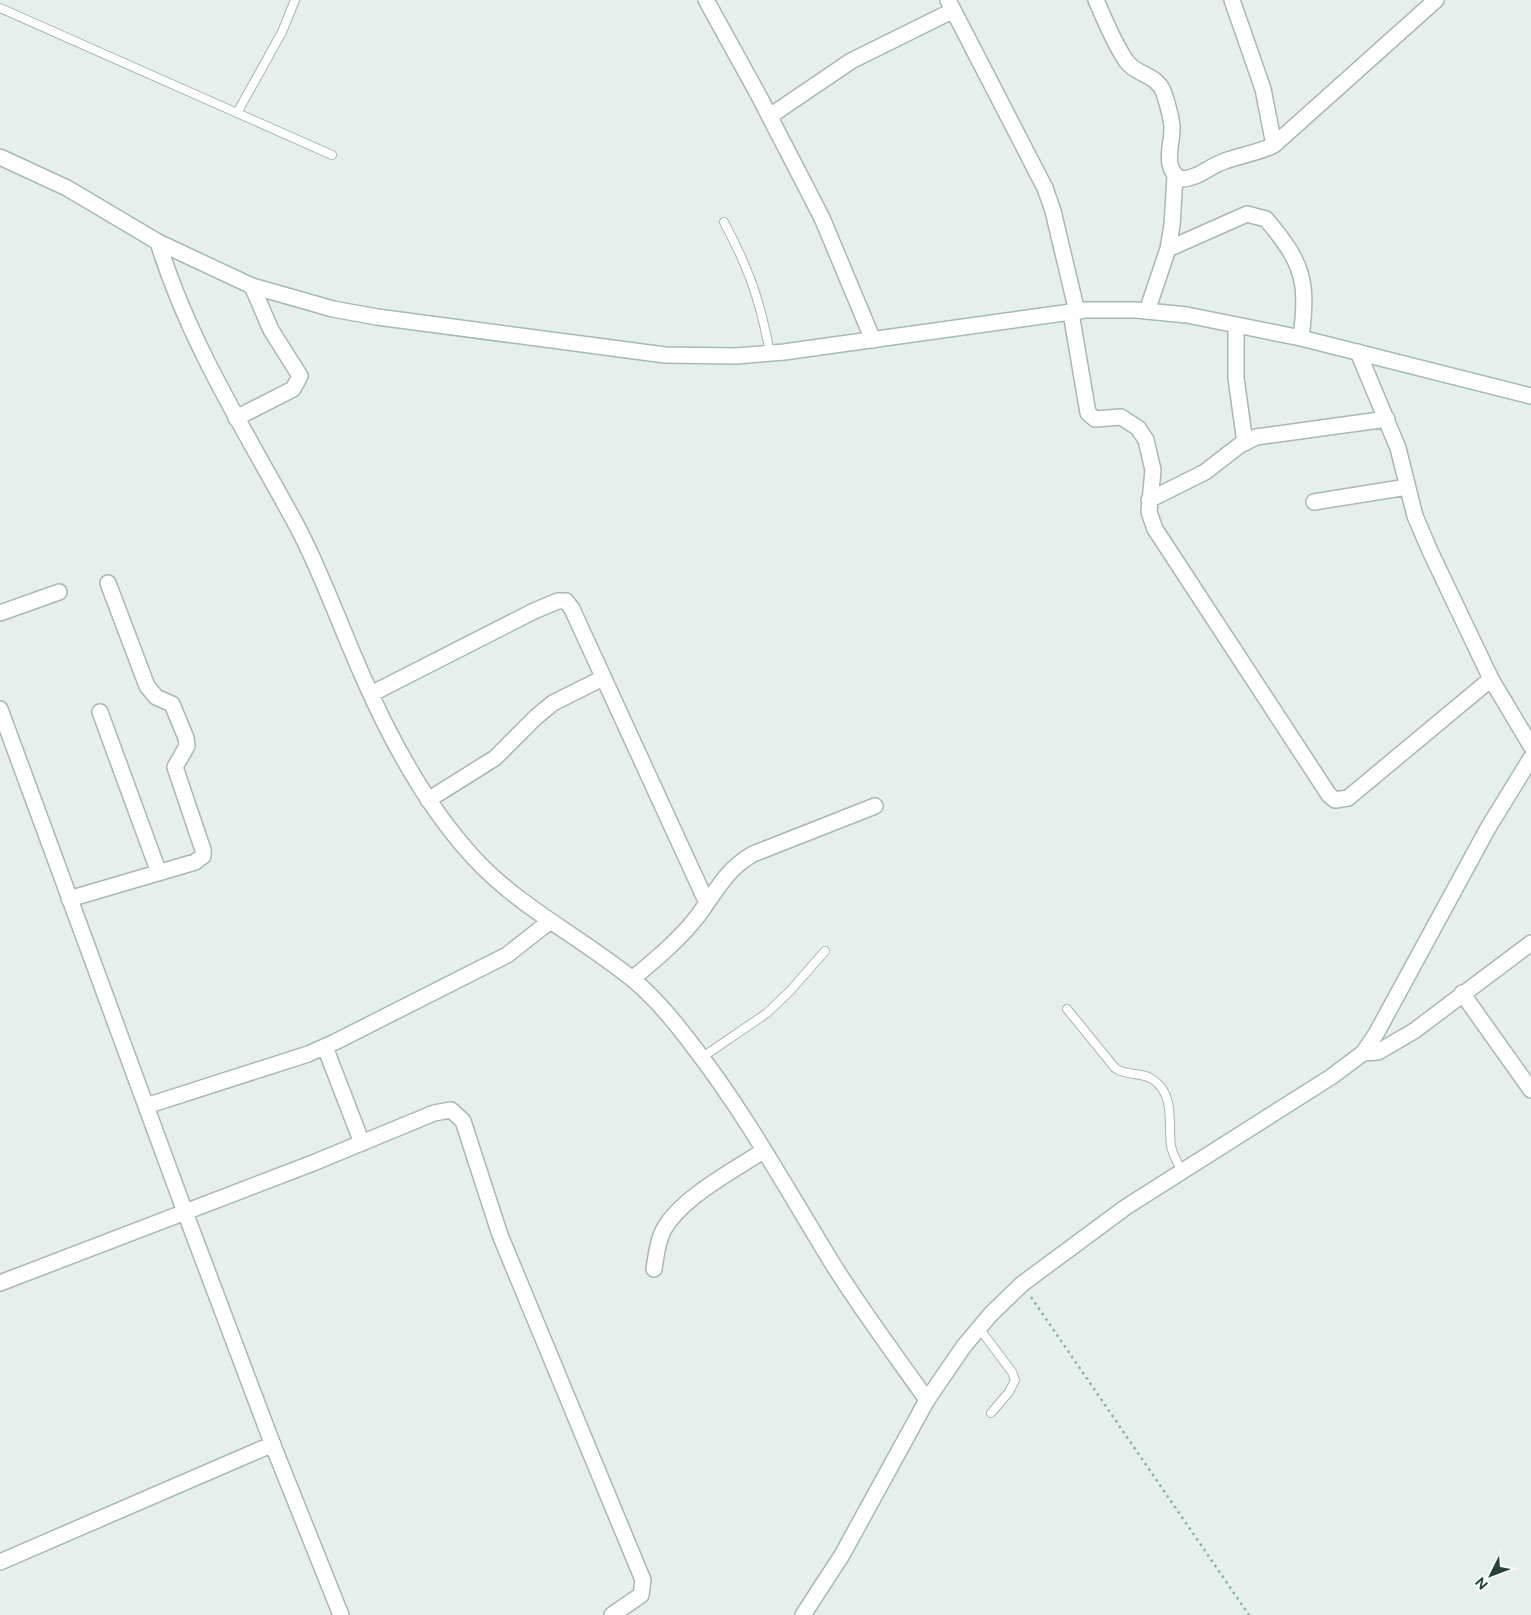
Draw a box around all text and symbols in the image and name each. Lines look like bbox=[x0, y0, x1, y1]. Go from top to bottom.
north arrow bbox=[1466, 1550, 1516, 1600]
text: N bbox=[1472, 1574, 1492, 1593]

